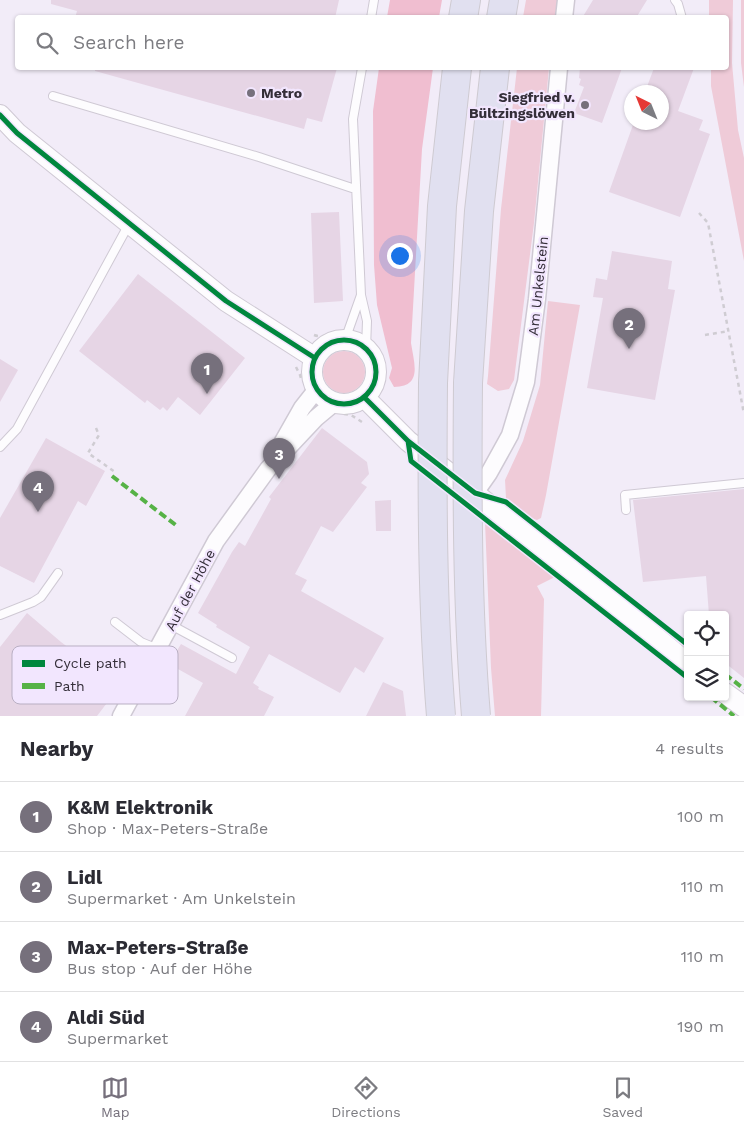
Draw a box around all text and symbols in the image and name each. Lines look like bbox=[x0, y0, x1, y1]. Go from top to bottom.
search box bbox=[15, 15, 729, 70]
icon: search bbox=[33, 29, 61, 57]
text: Search here bbox=[73, 31, 184, 54]
place label: Metro bbox=[261, 85, 302, 101]
north arrow bbox=[624, 85, 669, 130]
marker: Metro bbox=[245, 87, 257, 99]
place label: Siegfried v. Bültzingslöwen bbox=[469, 89, 575, 121]
marker: Siegfried v. Bültzingslöwen bbox=[579, 99, 591, 111]
street label: Am Unkelstein bbox=[525, 236, 551, 336]
your location bbox=[387, 243, 413, 269]
pin: 2 bbox=[613, 308, 645, 349]
pin: 1 bbox=[191, 353, 223, 394]
pin: 3 bbox=[263, 438, 295, 479]
pin: 4 bbox=[22, 471, 54, 512]
street label: Auf der Höhe bbox=[162, 547, 218, 633]
map controls bbox=[684, 611, 729, 701]
button: locate bbox=[684, 611, 729, 656]
legend bbox=[12, 646, 178, 704]
text: Cycle path bbox=[54, 655, 127, 671]
button: layers bbox=[684, 656, 729, 701]
text: Path bbox=[54, 678, 85, 694]
text: Nearby bbox=[20, 736, 93, 761]
text: 4 results bbox=[655, 739, 724, 758]
text: K&M Elektronik bbox=[67, 796, 213, 819]
text: 1 bbox=[33, 807, 39, 826]
text: 100 m bbox=[677, 807, 724, 826]
text: Shop · Max-Peters-Straße bbox=[67, 819, 268, 838]
text: Lidl bbox=[67, 866, 102, 889]
text: 2 bbox=[31, 877, 41, 896]
text: 110 m bbox=[681, 877, 724, 896]
text: Supermarket · Am Unkelstein bbox=[67, 889, 296, 908]
text: Max-Peters-Straße bbox=[67, 936, 249, 959]
text: 3 bbox=[31, 947, 41, 966]
text: 110 m bbox=[681, 947, 724, 966]
text: Bus stop · Auf der Höhe bbox=[67, 959, 253, 978]
text: Aldi Süd bbox=[67, 1006, 145, 1029]
text: 4 bbox=[31, 1017, 41, 1036]
text: 190 m bbox=[677, 1017, 724, 1036]
text: Supermarket bbox=[67, 1029, 168, 1048]
tab: Map bbox=[101, 1074, 130, 1120]
tab: Directions bbox=[331, 1074, 401, 1120]
tab: Saved bbox=[602, 1074, 643, 1120]

